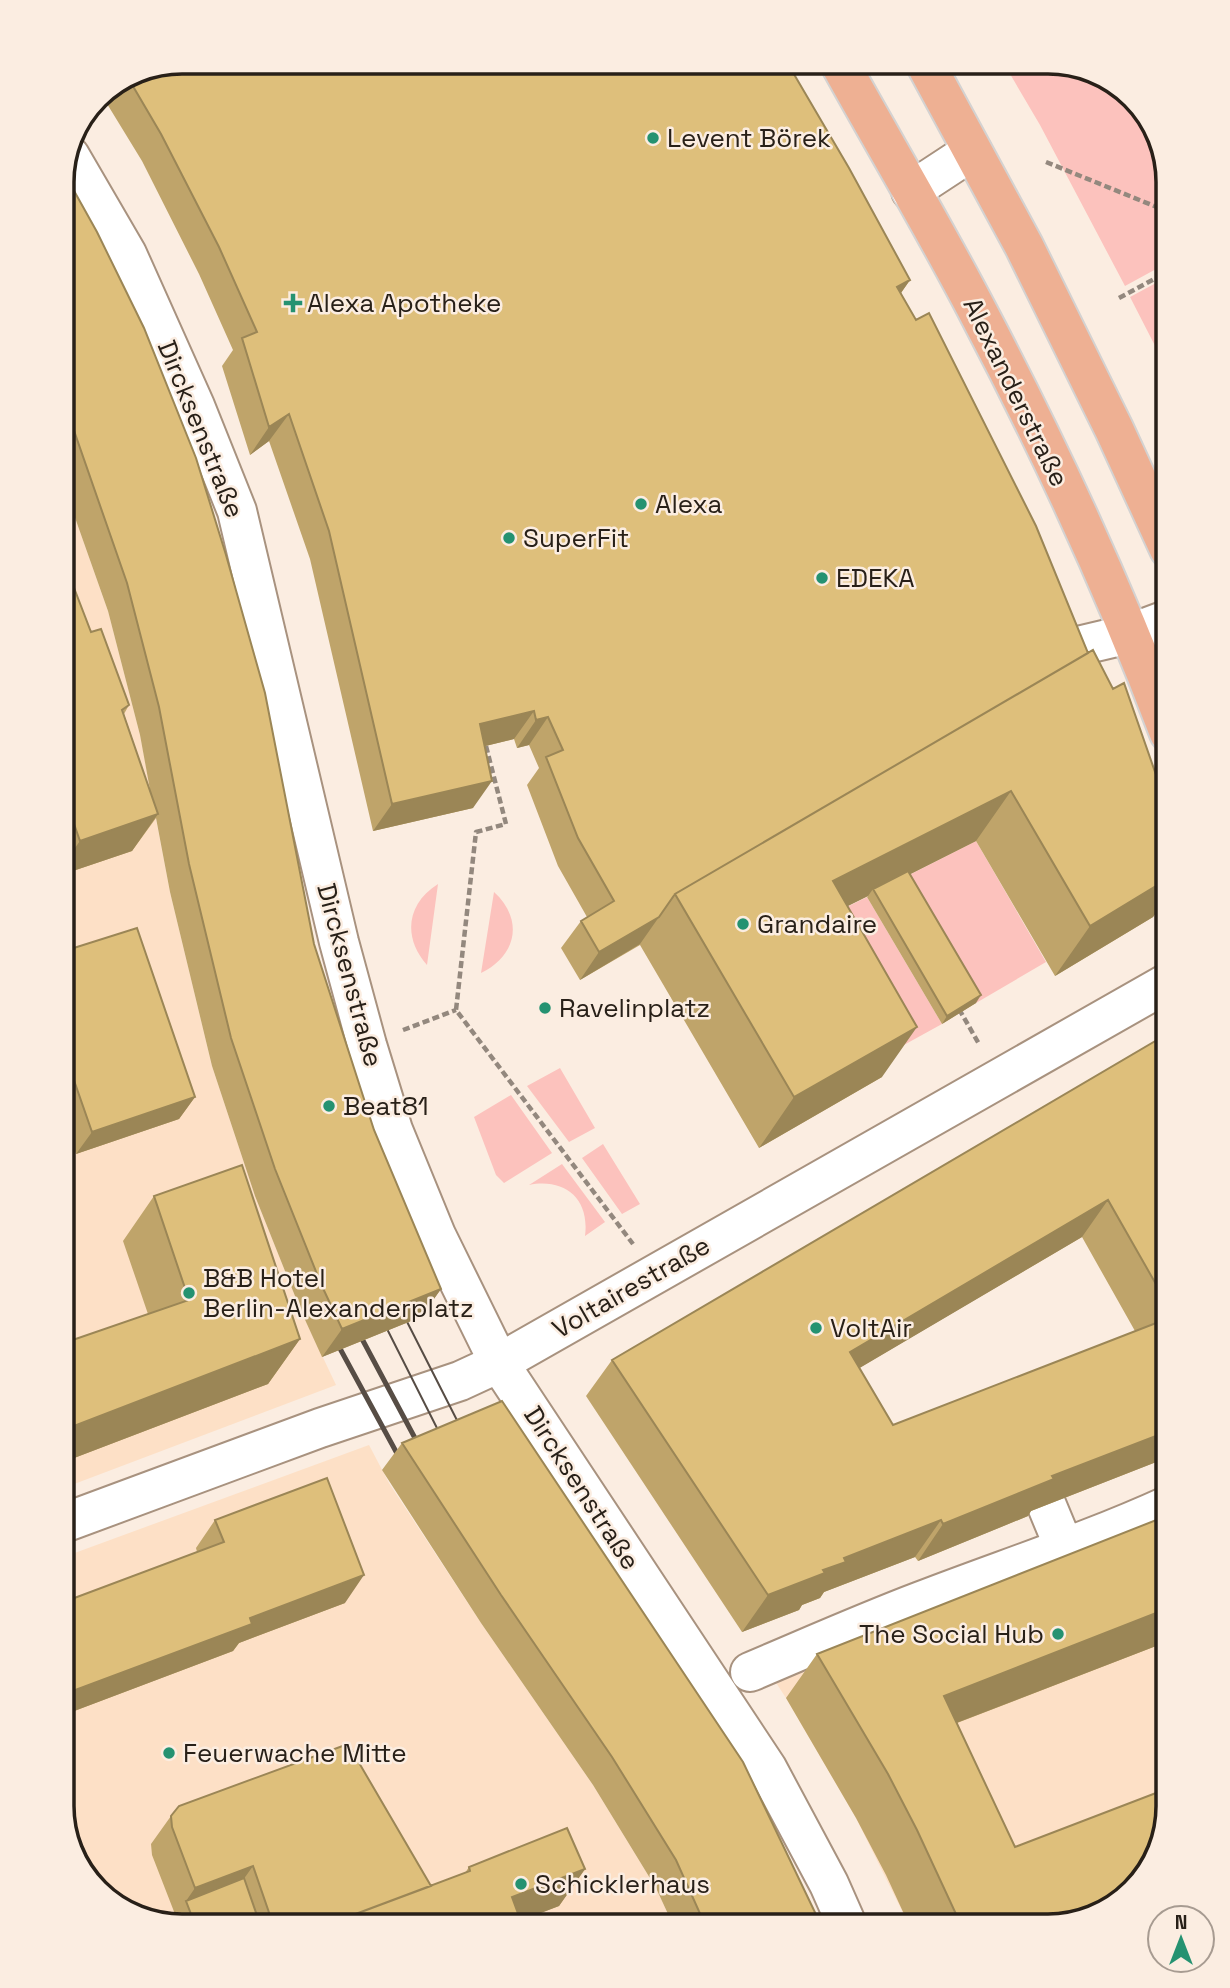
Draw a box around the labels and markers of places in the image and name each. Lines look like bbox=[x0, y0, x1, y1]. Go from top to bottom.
place label: Levent Börek bbox=[667, 121, 831, 155]
marker: Levent Börek bbox=[645, 130, 661, 146]
place label: Alexa Apotheke bbox=[307, 286, 501, 320]
marker: Alexa Apotheke bbox=[285, 295, 301, 311]
place label: Alexa bbox=[655, 487, 722, 521]
marker: Alexa bbox=[633, 496, 649, 512]
place label: SuperFit bbox=[523, 521, 629, 555]
marker: SuperFit bbox=[501, 530, 517, 546]
place label: EDEKA bbox=[836, 561, 915, 595]
marker: EDEKA bbox=[814, 570, 830, 586]
place label: Grandaire bbox=[757, 907, 877, 941]
marker: Grandaire bbox=[735, 916, 751, 932]
place label: Ravelinplatz bbox=[559, 991, 710, 1025]
marker: Ravelinplatz bbox=[537, 1000, 553, 1016]
place label: Beat81 bbox=[343, 1089, 429, 1123]
marker: Beat81 bbox=[321, 1098, 337, 1114]
place label: B&B Hotel Berlin-Alexanderplatz bbox=[203, 1261, 474, 1325]
marker: B&B Hotel Berlin-Alexanderplatz bbox=[181, 1285, 197, 1301]
place label: VoltAir bbox=[830, 1311, 912, 1345]
marker: VoltAir bbox=[808, 1320, 824, 1336]
place label: The Social Hub bbox=[859, 1617, 1044, 1651]
marker: The Social Hub bbox=[1050, 1626, 1066, 1642]
place label: Feuerwache Mitte bbox=[183, 1736, 407, 1770]
marker: Feuerwache Mitte bbox=[161, 1745, 177, 1761]
place label: Schicklerhaus bbox=[535, 1867, 710, 1901]
marker: Schicklerhaus bbox=[513, 1876, 529, 1892]

